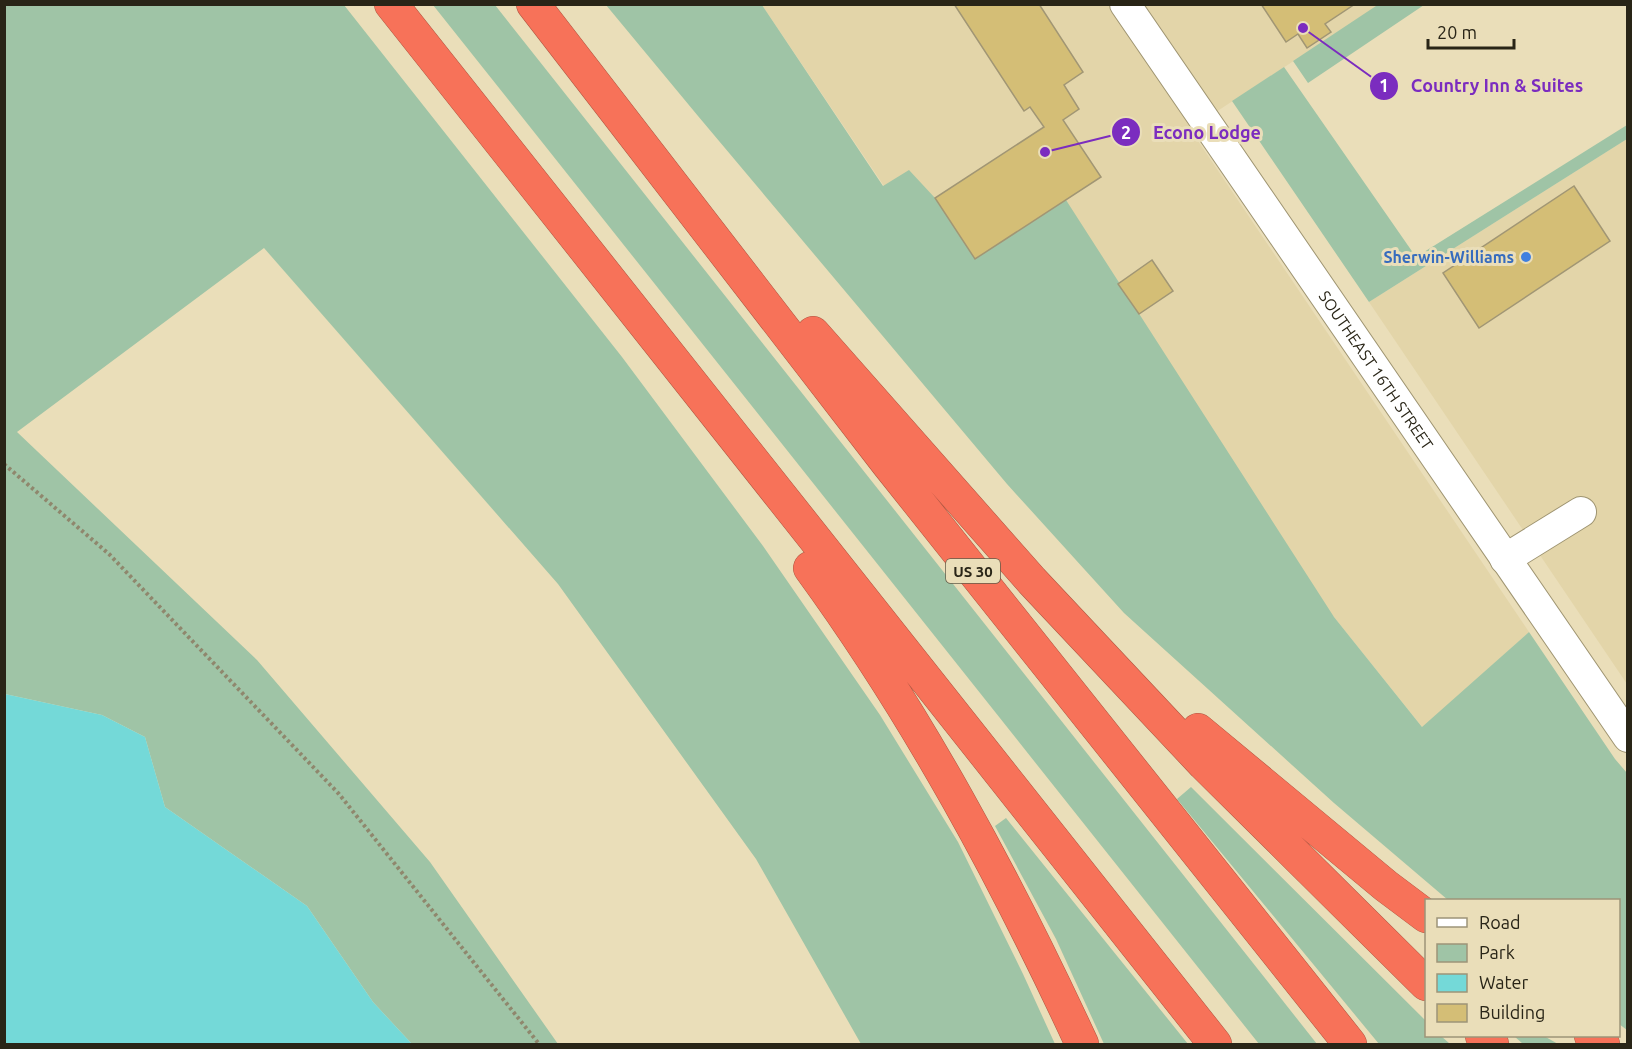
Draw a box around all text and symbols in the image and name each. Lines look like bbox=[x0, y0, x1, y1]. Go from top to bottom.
scale bar bbox=[1428, 12, 1514, 50]
text: 20 m bbox=[1437, 22, 1477, 42]
callout: Country Inn & Suites bbox=[1369, 68, 1595, 104]
text: 1 bbox=[1379, 75, 1389, 95]
text: Country Inn & Suites bbox=[1411, 75, 1583, 95]
callout: Econo Lodge bbox=[1111, 114, 1273, 150]
text: 2 bbox=[1121, 122, 1131, 142]
text: Econo Lodge bbox=[1153, 122, 1261, 142]
place label: Sherwin-Williams bbox=[1383, 248, 1514, 266]
marker: Sherwin-Williams bbox=[1519, 250, 1533, 264]
street label: SOUTHEAST 16TH STREET bbox=[1315, 287, 1437, 453]
road number: US 30 bbox=[946, 559, 1000, 583]
legend bbox=[1425, 899, 1620, 1037]
text: Road bbox=[1479, 912, 1521, 932]
text: Park bbox=[1479, 942, 1515, 962]
text: Water bbox=[1479, 972, 1529, 992]
text: Building bbox=[1479, 1002, 1545, 1022]

